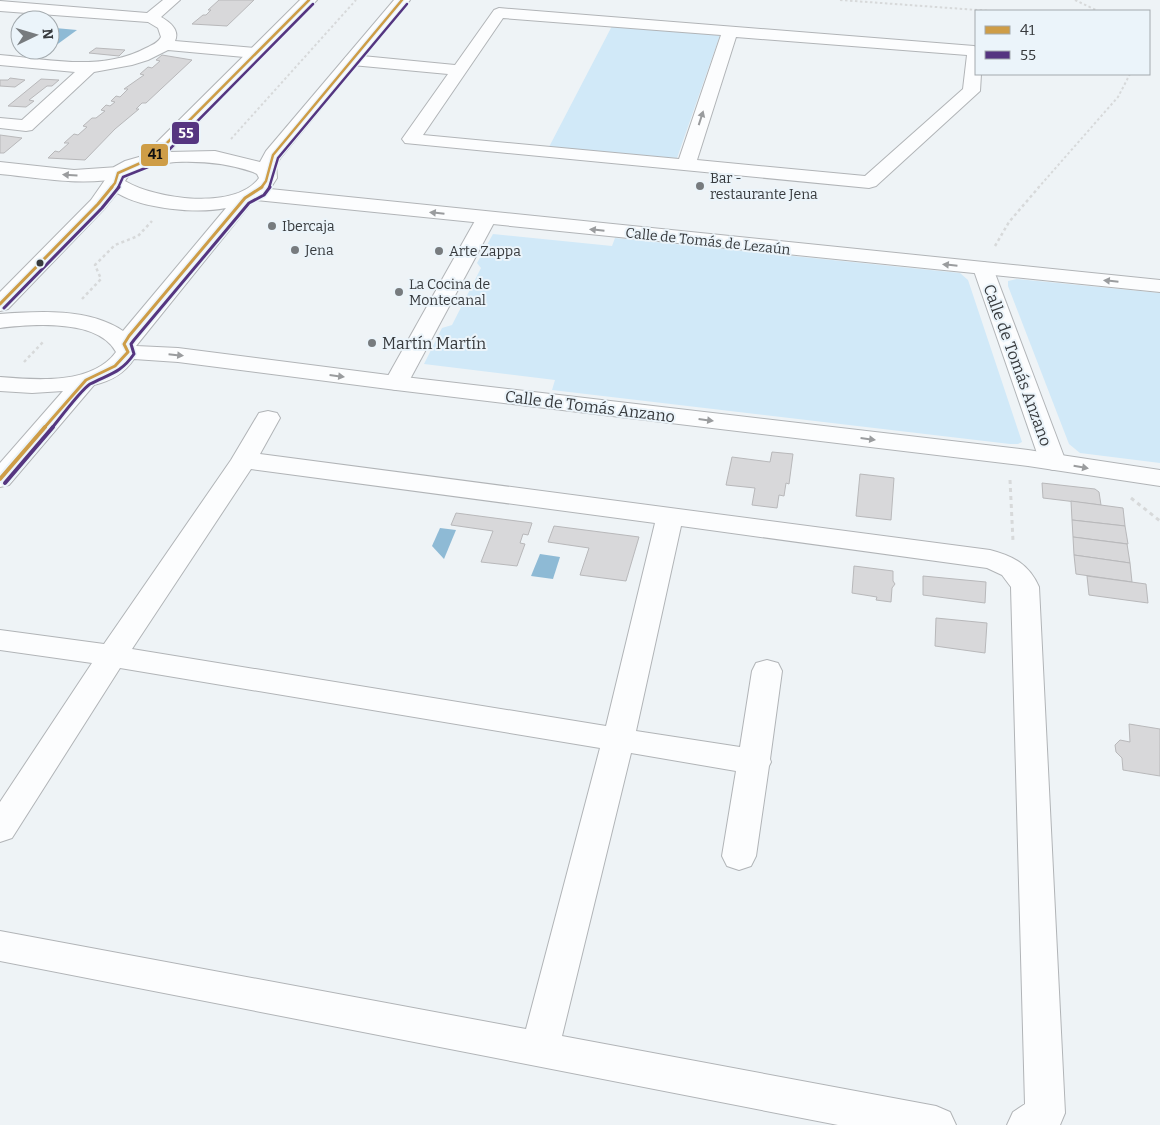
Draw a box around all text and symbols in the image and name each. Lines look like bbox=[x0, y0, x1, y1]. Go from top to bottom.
north arrow bbox=[10, 10, 60, 60]
legend bbox=[975, 10, 1150, 75]
text: 41 bbox=[1020, 21, 1035, 39]
text: N bbox=[39, 28, 56, 40]
text: 55 bbox=[1020, 46, 1036, 64]
one-way arrow bbox=[697, 110, 705, 125]
line badge: 55 bbox=[171, 121, 200, 145]
text: 55 bbox=[178, 125, 194, 142]
line badge: 41 bbox=[140, 143, 169, 167]
text: 41 bbox=[148, 146, 162, 163]
one-way arrow bbox=[61, 170, 77, 178]
place label: Bar - restaurante Jena bbox=[710, 170, 818, 203]
marker: Bar - restaurante Jena bbox=[694, 180, 706, 192]
one-way arrow bbox=[429, 209, 445, 217]
place label: Ibercaja bbox=[282, 218, 335, 235]
marker: Ibercaja bbox=[266, 220, 278, 232]
street label: Calle de Tomás de Lezaún bbox=[625, 224, 791, 259]
one-way arrow bbox=[588, 225, 604, 233]
place label: Jena bbox=[304, 242, 334, 259]
place label: Arte Zappa bbox=[449, 243, 521, 260]
marker: Jena bbox=[289, 244, 301, 256]
marker: Arte Zappa bbox=[433, 245, 445, 257]
unlabelled marker bbox=[35, 258, 45, 268]
one-way arrow bbox=[942, 261, 958, 269]
place label: La Cocina de Montecanal bbox=[409, 276, 490, 309]
one-way arrow bbox=[1103, 277, 1119, 285]
street label: Calle de Tomás Anzano bbox=[979, 282, 1056, 449]
marker: La Cocina de Montecanal bbox=[393, 286, 405, 298]
place label: Martín Martín bbox=[382, 334, 486, 353]
marker: Martín Martín bbox=[366, 337, 378, 349]
one-way arrow bbox=[168, 352, 184, 360]
one-way arrow bbox=[330, 372, 346, 380]
street label: Calle de Tomás Anzano bbox=[504, 387, 676, 426]
one-way arrow bbox=[699, 416, 715, 424]
one-way arrow bbox=[860, 435, 876, 443]
one-way arrow bbox=[1073, 463, 1089, 471]

